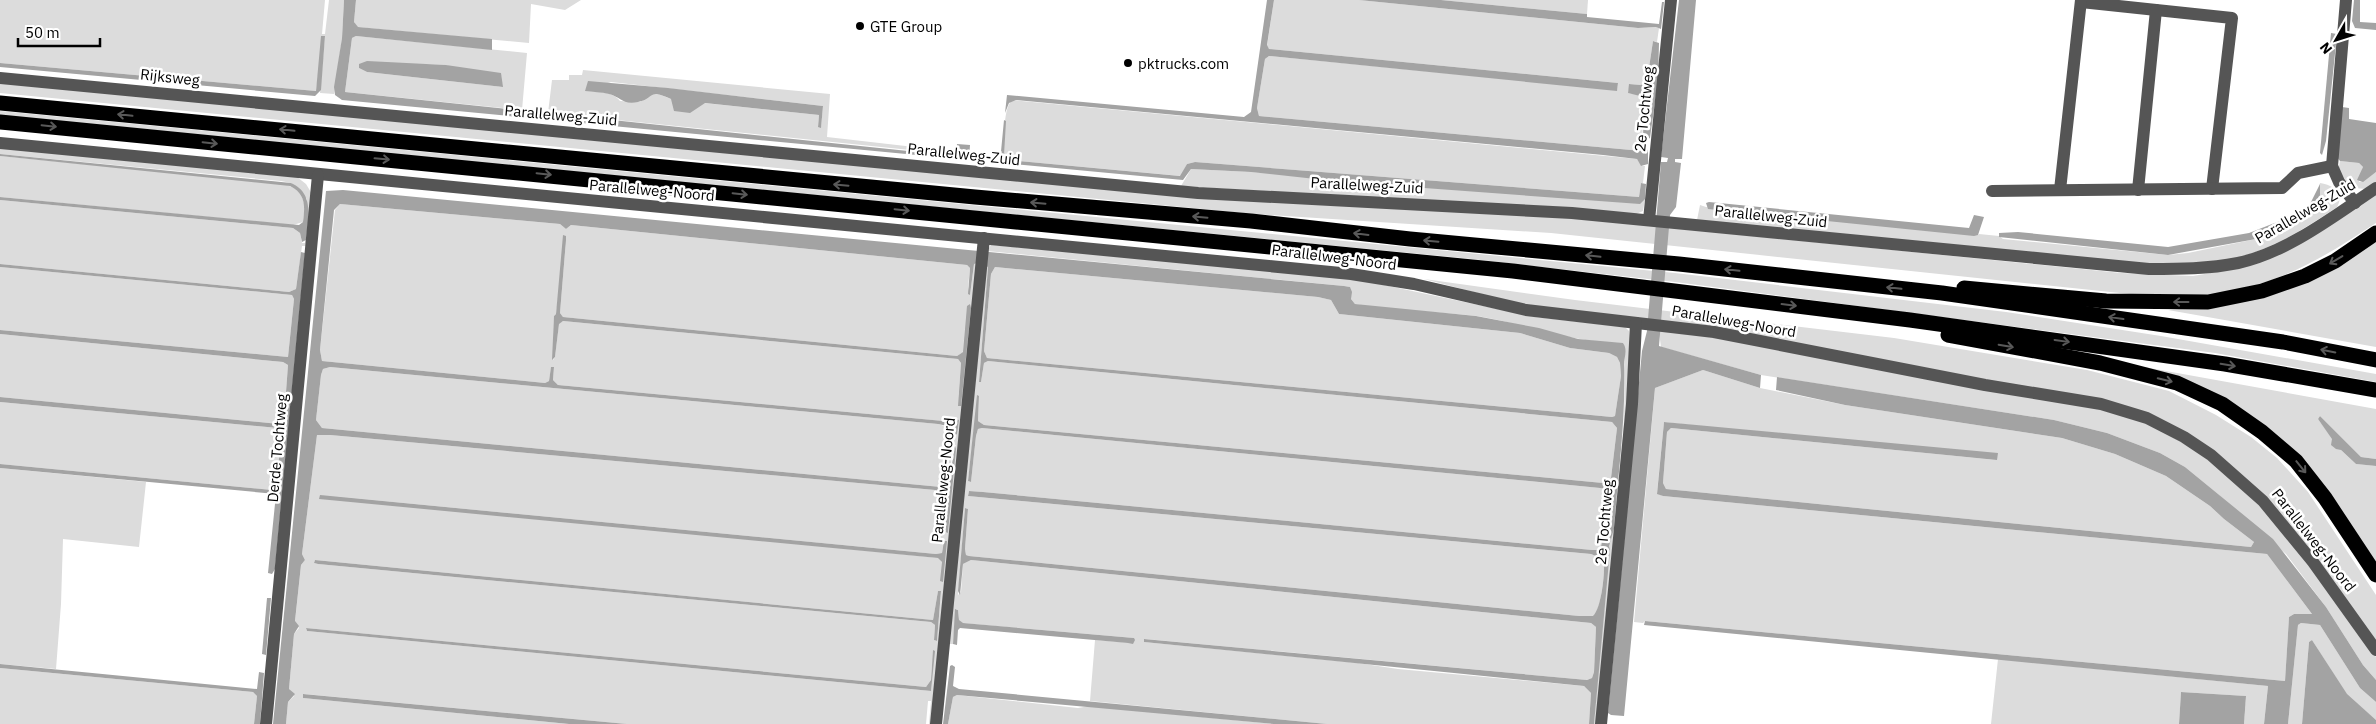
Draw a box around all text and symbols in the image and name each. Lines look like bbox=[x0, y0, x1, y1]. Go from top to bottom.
scale bar bbox=[18, 15, 100, 47]
north arrow bbox=[2311, 15, 2361, 65]
place label: GTE Group bbox=[870, 17, 942, 36]
marker: GTE Group bbox=[854, 20, 866, 32]
text: 50 m bbox=[25, 23, 60, 42]
text: N bbox=[2316, 39, 2336, 58]
place label: pktrucks.com bbox=[1138, 54, 1229, 73]
marker: pktrucks.com bbox=[1122, 57, 1134, 69]
street label: Rijksweg bbox=[139, 64, 201, 90]
street label: 2e Tochtweg bbox=[1630, 65, 1658, 153]
street label: Parallelweg-Zuid bbox=[504, 101, 618, 129]
one-way arrow bbox=[117, 110, 133, 120]
one-way arrow bbox=[40, 121, 56, 131]
one-way arrow bbox=[279, 126, 295, 135]
one-way arrow bbox=[202, 138, 218, 148]
street label: Parallelweg-Zuid bbox=[907, 139, 1021, 169]
one-way arrow bbox=[374, 154, 390, 164]
one-way arrow bbox=[535, 170, 551, 179]
street label: Parallelweg-Zuid bbox=[1310, 173, 1424, 197]
street label: Parallelweg-Zuid bbox=[2251, 174, 2359, 248]
street label: Parallelweg-Noord bbox=[588, 175, 716, 205]
one-way arrow bbox=[833, 180, 849, 189]
one-way arrow bbox=[732, 189, 748, 199]
one-way arrow bbox=[1030, 198, 1046, 208]
street label: Parallelweg-Zuid bbox=[1714, 201, 1828, 231]
one-way arrow bbox=[894, 205, 910, 215]
one-way arrow bbox=[1192, 212, 1208, 221]
one-way arrow bbox=[1353, 229, 1369, 239]
one-way arrow bbox=[1423, 236, 1439, 246]
street label: Parallelweg-Noord bbox=[1270, 240, 1398, 274]
one-way arrow bbox=[1585, 251, 1601, 261]
one-way arrow bbox=[2329, 255, 2343, 265]
one-way arrow bbox=[1725, 265, 1741, 275]
one-way arrow bbox=[1886, 283, 1902, 293]
one-way arrow bbox=[2173, 297, 2190, 307]
one-way arrow bbox=[1781, 300, 1797, 310]
street label: Parallelweg-Noord bbox=[1670, 301, 1798, 341]
one-way arrow bbox=[2108, 313, 2124, 323]
one-way arrow bbox=[2054, 337, 2070, 347]
one-way arrow bbox=[1998, 341, 2014, 351]
one-way arrow bbox=[2321, 346, 2337, 355]
one-way arrow bbox=[2220, 360, 2236, 370]
one-way arrow bbox=[2157, 376, 2173, 385]
street label: Derde Tochtweg bbox=[263, 393, 291, 503]
street label: Parallelweg-Noord bbox=[927, 416, 959, 544]
one-way arrow bbox=[2295, 460, 2306, 473]
street label: 2e Tochtweg bbox=[1591, 478, 1617, 566]
street label: Parallelweg-Noord bbox=[2268, 485, 2360, 595]

